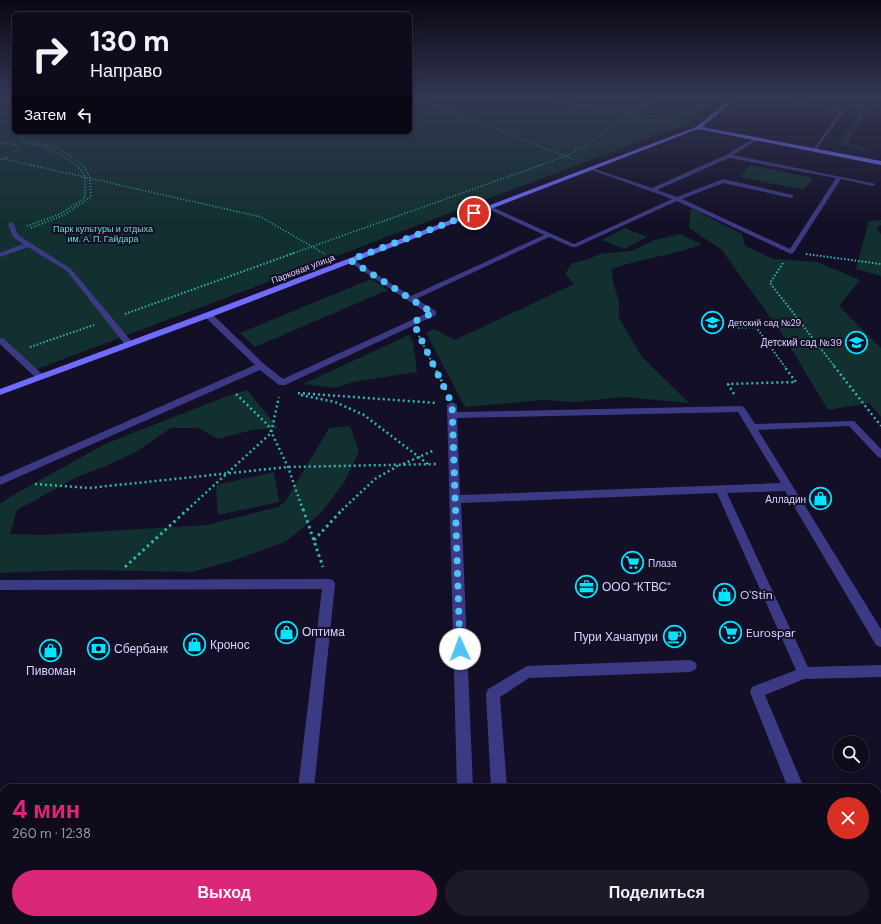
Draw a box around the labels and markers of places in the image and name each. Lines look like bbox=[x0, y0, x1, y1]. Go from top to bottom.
pin bbox=[457, 196, 491, 230]
school or university icon: Детский сад №29 bbox=[699, 310, 725, 336]
place label: Детский сад №29 bbox=[728, 317, 802, 329]
school or university icon: Детский сад №39 bbox=[844, 329, 870, 355]
place label: Детский сад №39 bbox=[761, 336, 842, 349]
shop icon: Алладин bbox=[808, 486, 834, 512]
place label: Алладин bbox=[765, 493, 806, 506]
supermarket icon: Плаза bbox=[620, 550, 646, 576]
place label: Плаза bbox=[648, 557, 677, 570]
office icon: ООО "КТВС" bbox=[574, 574, 600, 600]
place label: ООО "КТВС" bbox=[602, 579, 671, 595]
shop icon: O'Stin bbox=[711, 582, 737, 608]
place label: O'Stin bbox=[740, 587, 773, 603]
shop icon: Оптима bbox=[274, 619, 300, 645]
supermarket icon: Eurospar bbox=[717, 620, 743, 646]
place label: Оптима bbox=[302, 624, 345, 640]
cafe icon: Пури Хачапури bbox=[661, 624, 687, 650]
place label: Eurospar bbox=[746, 625, 796, 641]
place label: Пури Хачапури bbox=[574, 629, 658, 645]
shop icon: Кронос bbox=[182, 632, 208, 658]
bank icon: Сбербанк bbox=[86, 636, 112, 662]
shop icon: Пивоман bbox=[38, 637, 64, 663]
place label: Кронос bbox=[210, 637, 250, 653]
place label: Сбербанк bbox=[114, 641, 169, 657]
place label: Пивоман bbox=[26, 663, 76, 679]

